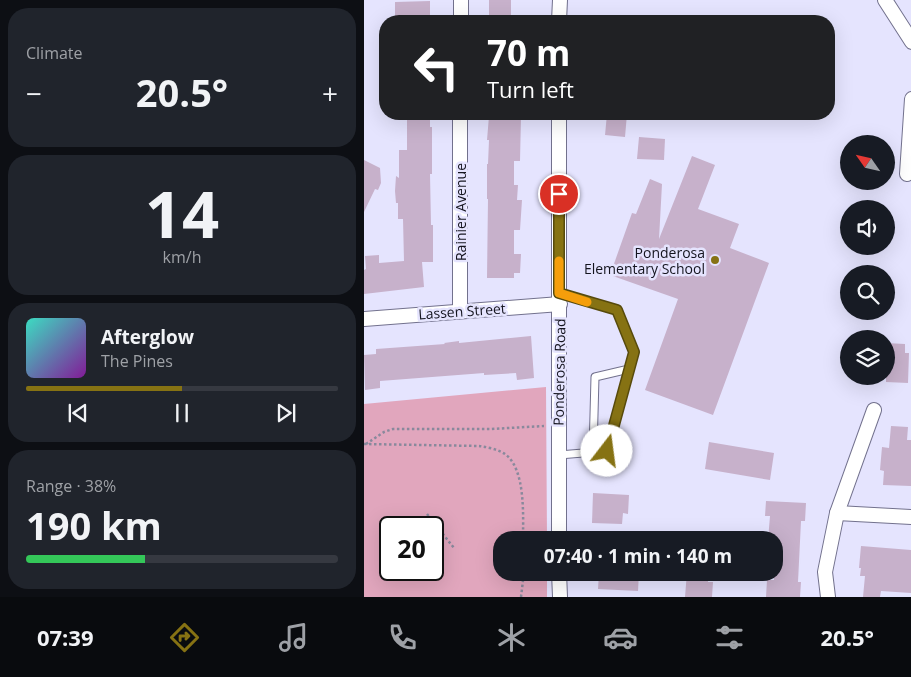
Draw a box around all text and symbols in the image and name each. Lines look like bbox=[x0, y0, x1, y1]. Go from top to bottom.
text: 70 m bbox=[487, 29, 570, 76]
icon: left bbox=[404, 35, 469, 100]
text: Climate bbox=[26, 42, 83, 64]
text: 20.5° bbox=[136, 66, 228, 118]
text: − bbox=[26, 74, 42, 112]
text: + bbox=[322, 74, 338, 112]
text: Turn left bbox=[487, 74, 574, 104]
north arrow bbox=[840, 135, 895, 190]
map controls bbox=[840, 135, 895, 385]
street label: Rainier Avenue bbox=[451, 163, 470, 261]
text: 14 bbox=[145, 169, 219, 257]
pin bbox=[538, 173, 580, 215]
icon: arrive bbox=[545, 180, 573, 208]
button: sound bbox=[840, 200, 895, 255]
place label: Ponderosa Elementary School bbox=[584, 243, 705, 278]
text: km/h bbox=[163, 246, 201, 268]
marker: Ponderosa Elementary School bbox=[709, 254, 721, 266]
button: search bbox=[840, 265, 895, 320]
street label: Lassen Street bbox=[418, 298, 506, 324]
street label: Ponderosa Road bbox=[549, 318, 569, 426]
text: Afterglow bbox=[101, 324, 194, 350]
button: layers bbox=[840, 330, 895, 385]
text: The Pines bbox=[101, 350, 173, 372]
icon: previous bbox=[64, 399, 92, 427]
icon: pause bbox=[168, 399, 196, 427]
icon: next bbox=[272, 399, 300, 427]
position arrow bbox=[580, 424, 632, 476]
text: Range · 38% bbox=[26, 475, 116, 497]
text: 190 km bbox=[26, 499, 162, 551]
speed limit sign: 20 bbox=[379, 516, 444, 581]
text: 07:40 · 1 min · 140 m bbox=[544, 543, 732, 569]
icon: directions bbox=[167, 620, 202, 655]
icon: music bbox=[276, 620, 311, 655]
icon: phone bbox=[385, 620, 420, 655]
icon: climate bbox=[494, 620, 529, 655]
icon: car bbox=[603, 620, 638, 655]
icon: filters bbox=[712, 620, 747, 655]
text: 07:39 bbox=[37, 622, 94, 652]
text: 20.5° bbox=[821, 622, 874, 652]

